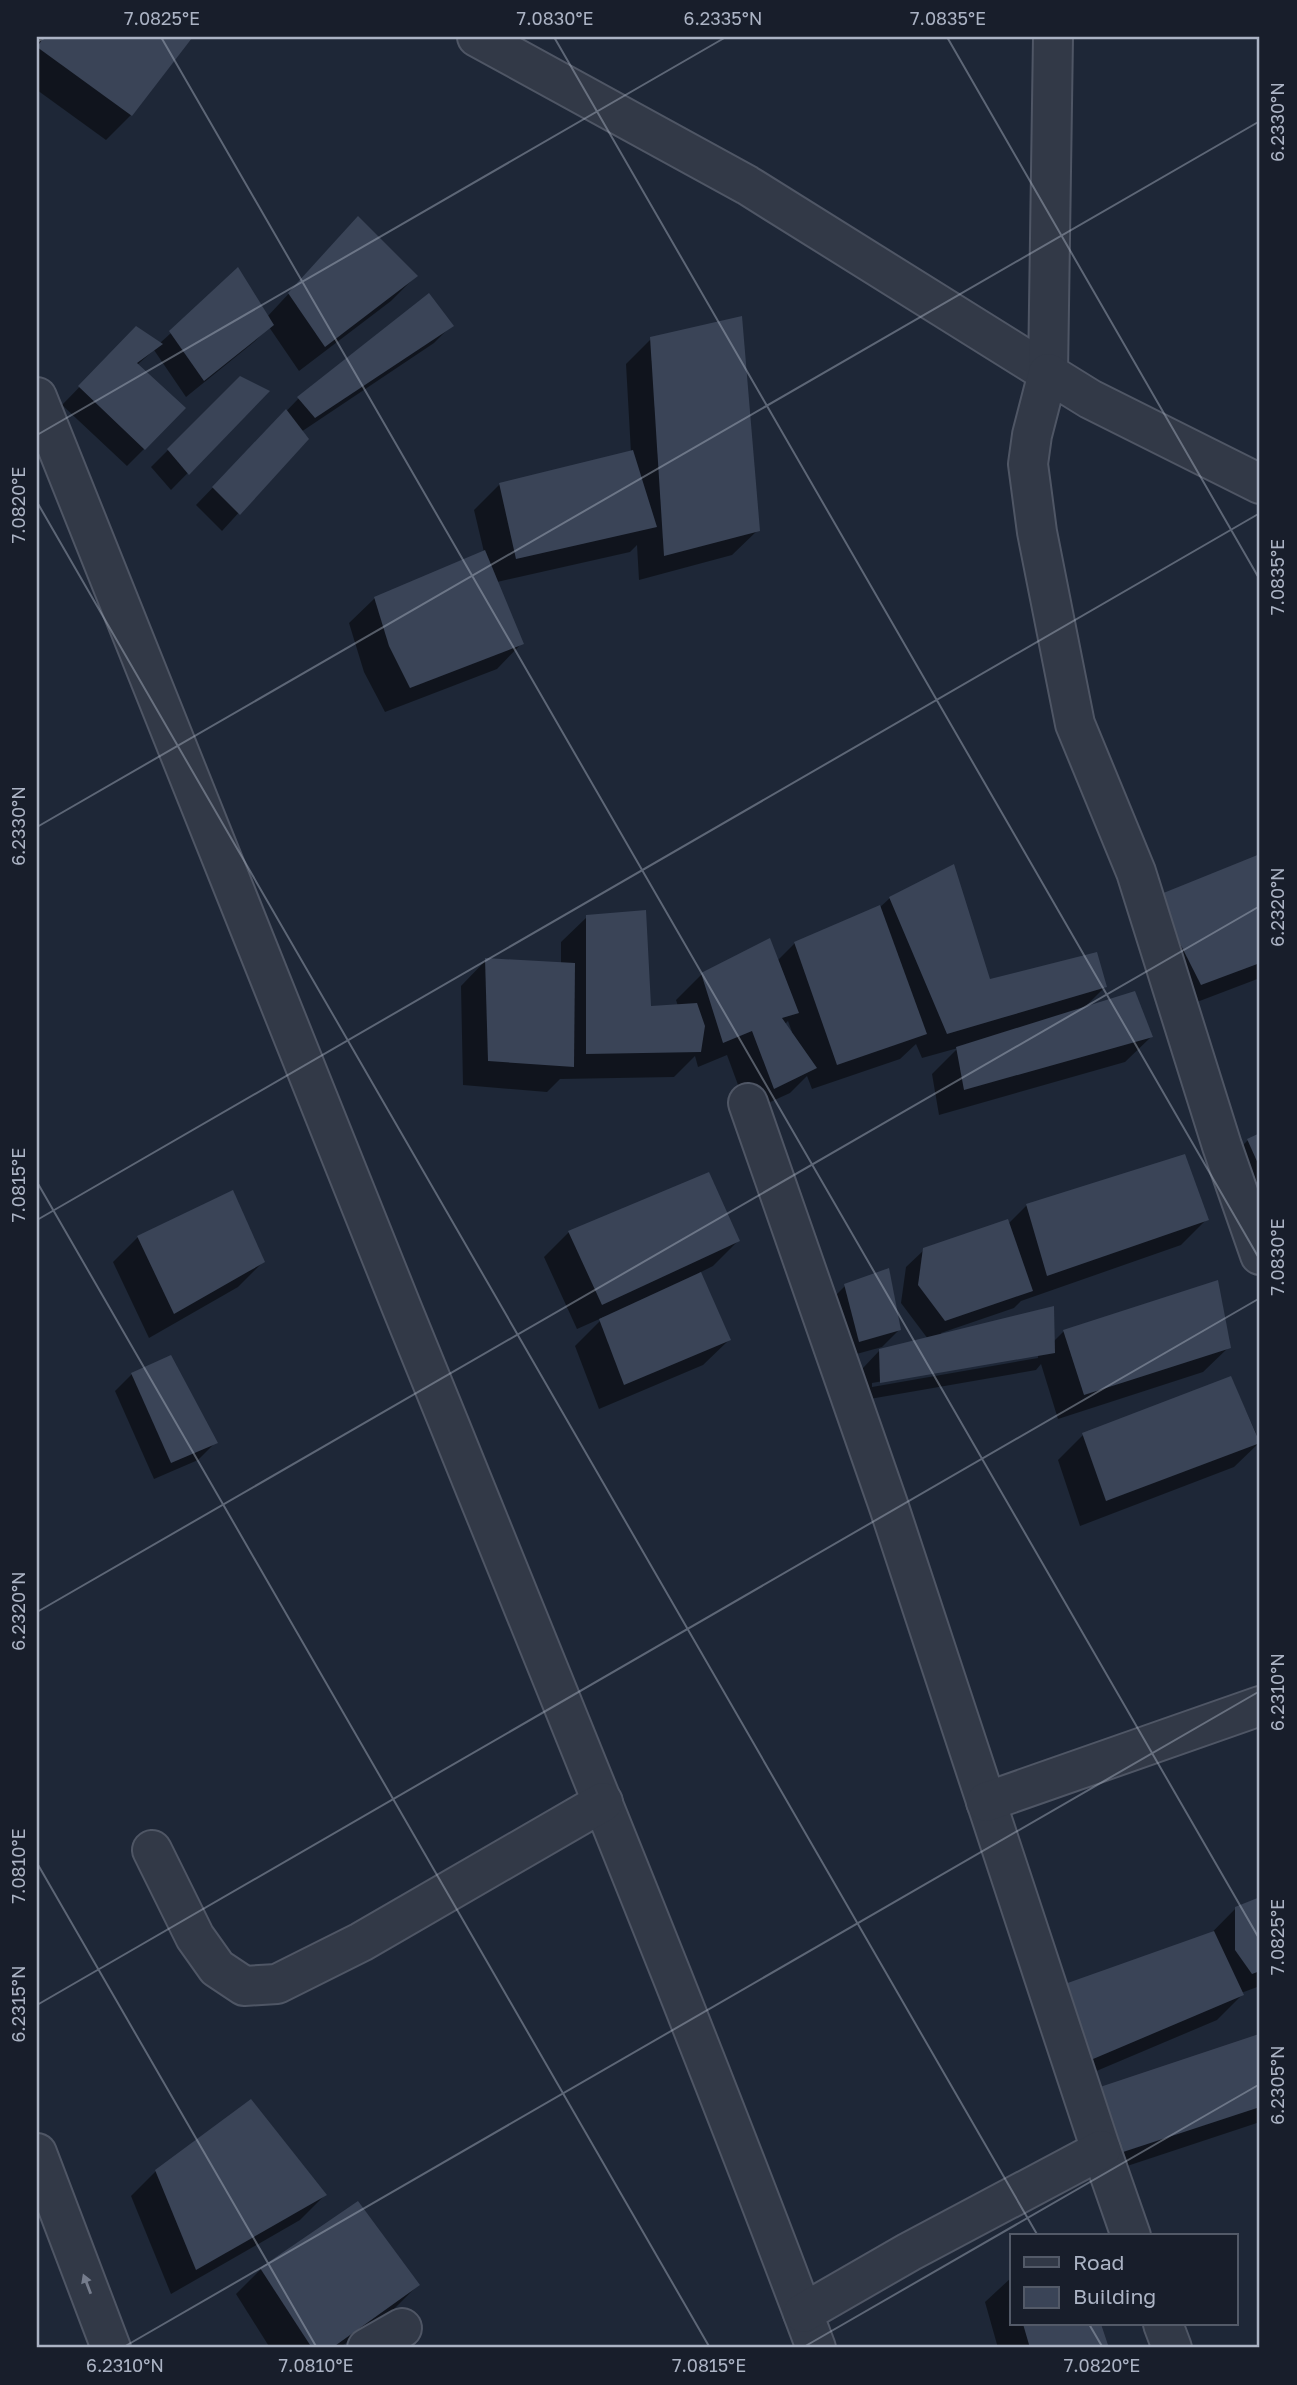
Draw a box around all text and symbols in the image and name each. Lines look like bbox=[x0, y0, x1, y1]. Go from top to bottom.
text: 7.0825°E bbox=[124, 7, 200, 29]
text: 7.0830°E bbox=[517, 7, 593, 29]
text: 6.2335°N bbox=[684, 7, 762, 29]
text: 7.0835°E bbox=[910, 7, 986, 29]
text: 6.2330°N bbox=[1266, 82, 1288, 162]
text: 7.0820°E bbox=[7, 467, 29, 543]
text: 7.0835°E bbox=[1266, 539, 1288, 615]
text: 6.2330°N bbox=[7, 786, 29, 866]
text: 6.2320°N bbox=[1266, 867, 1288, 947]
text: 7.0815°E bbox=[7, 1148, 29, 1222]
text: 7.0830°E bbox=[1266, 1219, 1288, 1295]
text: 6.2320°N bbox=[7, 1571, 29, 1651]
text: 6.2310°N bbox=[1266, 1653, 1288, 1731]
text: 7.0810°E bbox=[7, 1829, 29, 1903]
text: 7.0825°E bbox=[1266, 1899, 1288, 1975]
text: 6.2315°N bbox=[7, 1965, 29, 2043]
text: 6.2305°N bbox=[1266, 2045, 1288, 2125]
legend bbox=[1010, 2234, 1238, 2326]
text: Road bbox=[1073, 2249, 1124, 2275]
one-way arrow bbox=[81, 2274, 92, 2295]
text: Building bbox=[1073, 2283, 1156, 2309]
text: 6.2310°N bbox=[86, 2354, 164, 2376]
text: 7.0810°E bbox=[279, 2354, 353, 2376]
text: 7.0815°E bbox=[672, 2354, 746, 2376]
text: 7.0820°E bbox=[1064, 2354, 1140, 2376]

